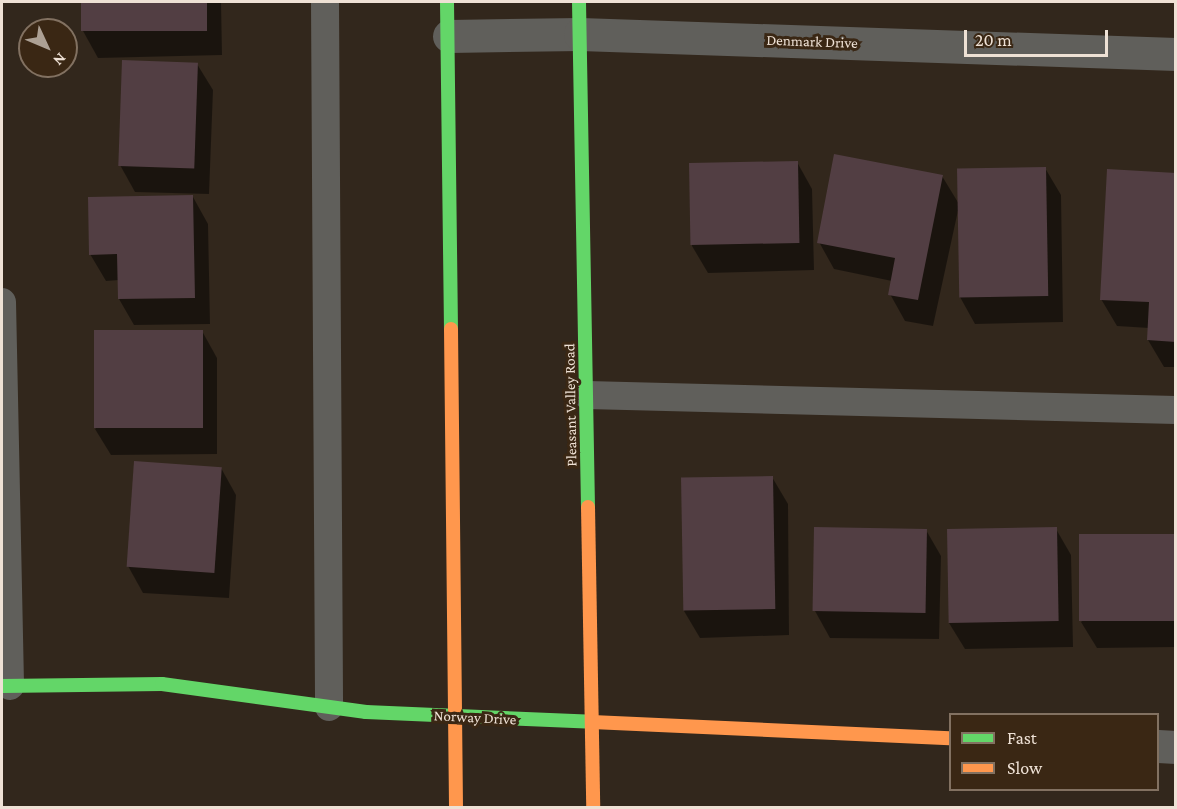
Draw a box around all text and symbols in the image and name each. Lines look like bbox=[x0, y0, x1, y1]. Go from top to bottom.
north arrow bbox=[18, 18, 78, 78]
scale bar bbox=[967, 18, 1111, 56]
text: 20 m bbox=[975, 30, 1012, 50]
street label: Denmark Drive bbox=[766, 31, 858, 53]
text: N bbox=[50, 50, 70, 69]
street label: Pleasant Valley Road bbox=[561, 343, 581, 467]
street label: Norway Drive bbox=[433, 707, 517, 729]
legend bbox=[949, 713, 1159, 791]
text: Fast bbox=[1007, 728, 1037, 748]
text: Slow bbox=[1007, 758, 1042, 778]

